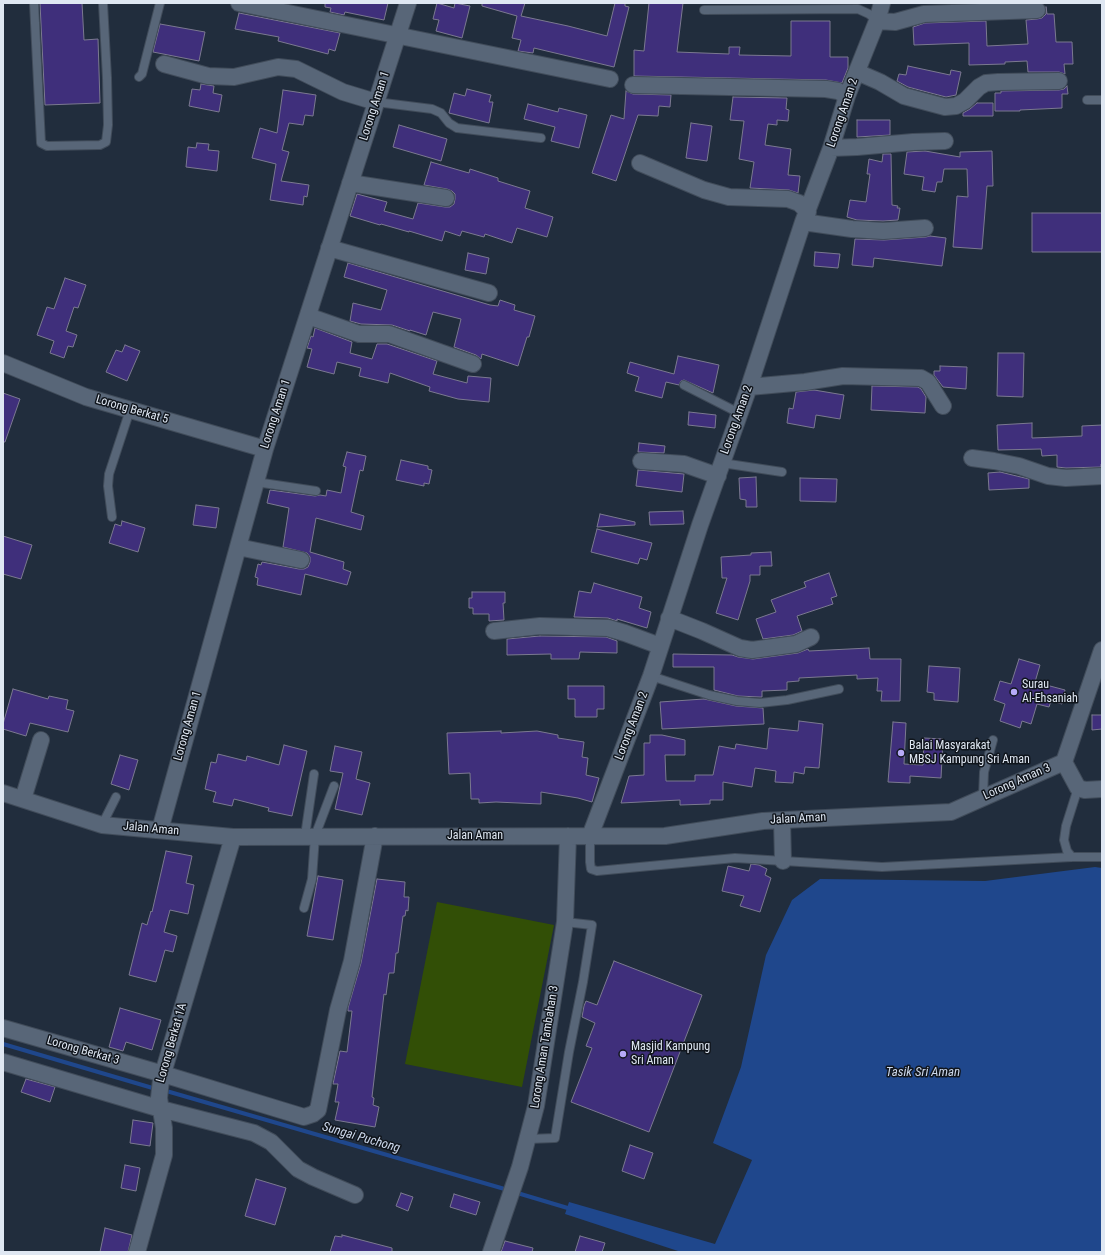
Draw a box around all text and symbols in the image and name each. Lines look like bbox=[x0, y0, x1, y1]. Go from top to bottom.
street label: Lorong Aman 1 bbox=[357, 70, 393, 142]
street label: Lorong Aman 2 bbox=[824, 77, 862, 149]
street label: Lorong Aman 1 bbox=[258, 378, 294, 450]
street label: Lorong Aman 2 bbox=[718, 384, 756, 456]
street label: Lorong Berkat 5 bbox=[94, 393, 170, 427]
place label: Surau Al-Ehsaniah bbox=[1022, 678, 1078, 706]
marker: Surau Al-Ehsaniah bbox=[1009, 687, 1019, 697]
street label: Lorong Aman 1 bbox=[171, 689, 205, 763]
street label: Lorong Aman 2 bbox=[612, 690, 652, 762]
place label: Balai Masyarakat MBSJ Kampung Sri Aman bbox=[909, 739, 1030, 767]
marker: Balai Masyarakat MBSJ Kampung Sri Aman bbox=[896, 748, 906, 758]
street label: Lorong Aman 3 bbox=[981, 761, 1053, 803]
street label: Jalan Aman bbox=[770, 810, 826, 828]
street label: Jalan Aman bbox=[122, 819, 180, 839]
street label: Jalan Aman bbox=[447, 829, 503, 843]
street label: Lorong Aman Tambahan 3 bbox=[528, 985, 562, 1109]
street label: Lorong Berkat 1A bbox=[154, 1002, 190, 1084]
street label: Lorong Berkat 3 bbox=[45, 1034, 121, 1068]
place label: Masjid Kampung Sri Aman bbox=[631, 1040, 710, 1068]
marker: Masjid Kampung Sri Aman bbox=[618, 1049, 628, 1059]
water label: Tasik Sri Aman bbox=[886, 1065, 960, 1081]
water label: Sungai Puchong bbox=[320, 1119, 402, 1157]

